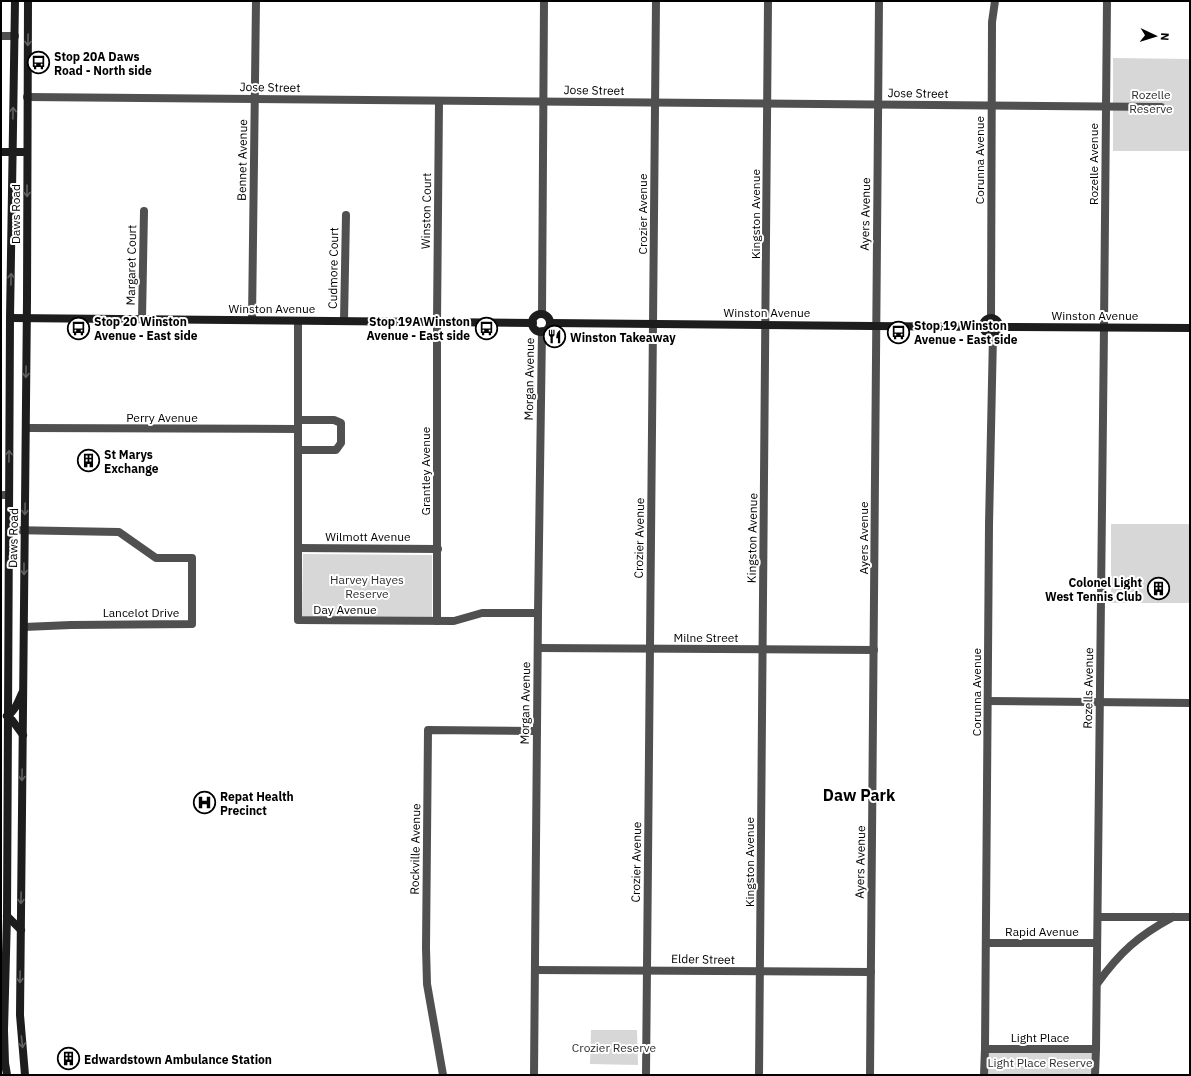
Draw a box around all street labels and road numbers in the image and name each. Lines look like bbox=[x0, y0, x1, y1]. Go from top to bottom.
street label: Jose Street bbox=[239, 79, 301, 95]
street label: Jose Street bbox=[563, 82, 625, 98]
street label: Jose Street bbox=[887, 85, 949, 101]
street label: Corunna Avenue bbox=[972, 115, 987, 204]
street label: Bennet Avenue bbox=[234, 119, 250, 201]
street label: Rozelle Avenue bbox=[1086, 123, 1101, 205]
street label: Kingston Avenue bbox=[748, 169, 763, 259]
street label: Winston Court bbox=[418, 173, 434, 249]
street label: Crozier Avenue bbox=[635, 173, 650, 254]
street label: Ayers Avenue bbox=[857, 177, 873, 251]
street label: Daws Road bbox=[8, 184, 23, 244]
street label: Margaret Court bbox=[123, 225, 139, 305]
street label: Cudmore Court bbox=[325, 227, 341, 309]
street label: Winston Avenue bbox=[229, 301, 316, 316]
street label: Winston Avenue bbox=[724, 305, 811, 320]
street label: Winston Avenue bbox=[1052, 308, 1139, 323]
street label: Morgan Avenue bbox=[521, 337, 537, 421]
street label: Perry Avenue bbox=[126, 410, 198, 425]
street label: Grantley Avenue bbox=[418, 426, 433, 515]
street label: Kingston Avenue bbox=[744, 492, 760, 583]
street label: Crozier Avenue bbox=[631, 497, 647, 579]
street label: Ayers Avenue bbox=[856, 501, 871, 575]
street label: Daws Road bbox=[5, 508, 21, 568]
street label: Wilmott Avenue bbox=[325, 529, 411, 544]
street label: Day Avenue bbox=[313, 602, 377, 617]
street label: Lancelot Drive bbox=[103, 605, 180, 620]
street label: Milne Street bbox=[673, 630, 739, 645]
street label: Corunna Avenue bbox=[969, 647, 984, 736]
street label: Rozells Avenue bbox=[1080, 647, 1096, 729]
street label: Morgan Avenue bbox=[517, 661, 533, 745]
street label: Rockville Avenue bbox=[407, 803, 423, 895]
street label: Kingston Avenue bbox=[742, 817, 757, 907]
street label: Crozier Avenue bbox=[628, 821, 644, 903]
street label: Ayers Avenue bbox=[852, 825, 868, 899]
street label: Rapid Avenue bbox=[1005, 924, 1079, 939]
street label: Elder Street bbox=[671, 951, 735, 967]
street label: Light Place bbox=[1011, 1030, 1070, 1045]

